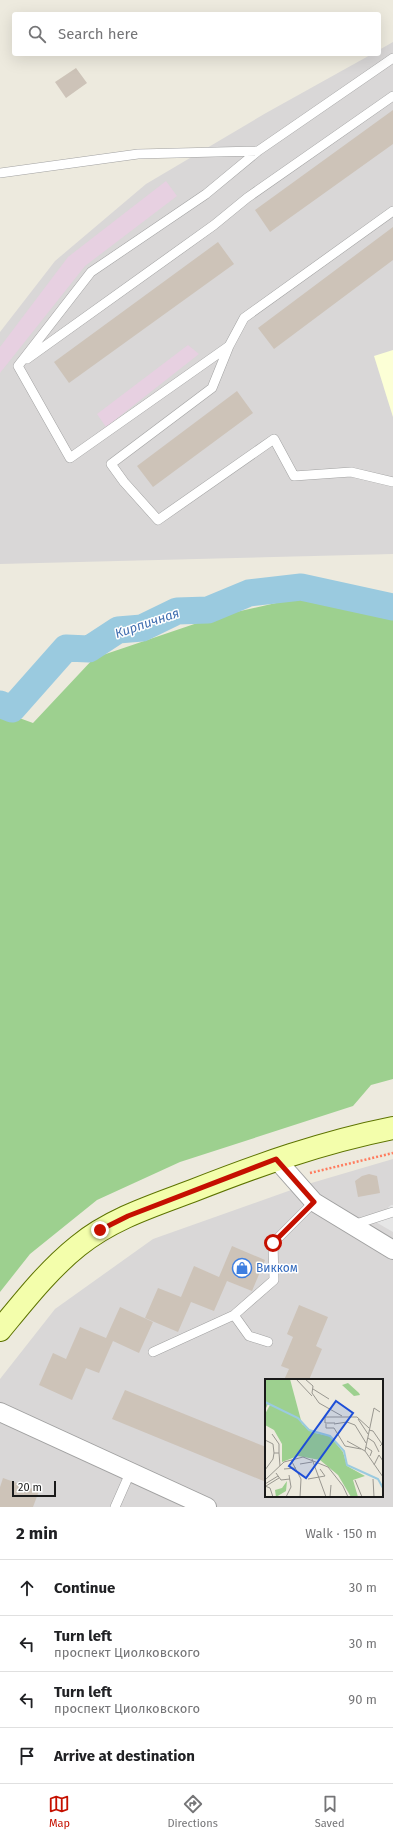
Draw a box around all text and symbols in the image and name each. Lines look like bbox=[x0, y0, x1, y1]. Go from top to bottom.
search box bbox=[12, 12, 381, 56]
icon: search bbox=[26, 23, 48, 45]
text: Search here bbox=[58, 25, 138, 43]
water label: Кирпичная bbox=[113, 605, 181, 641]
route end bbox=[91, 1221, 109, 1239]
route start bbox=[264, 1234, 282, 1252]
shop icon: Викком bbox=[231, 1257, 253, 1279]
place label: Викком bbox=[256, 1261, 298, 1275]
inset map bbox=[265, 1379, 383, 1497]
scale bar bbox=[12, 1479, 56, 1498]
text: 20 m bbox=[18, 1481, 42, 1494]
text: 2 min bbox=[16, 1523, 58, 1544]
text: Walk · 150 m bbox=[305, 1526, 377, 1541]
icon: ahead bbox=[16, 1577, 38, 1599]
text: Continue bbox=[54, 1579, 115, 1597]
text: 30 m bbox=[349, 1580, 377, 1595]
text: Turn left bbox=[54, 1627, 112, 1645]
icon: left bbox=[16, 1633, 38, 1655]
text: 30 m bbox=[349, 1636, 377, 1651]
text: проспект Циолковского bbox=[54, 1645, 200, 1660]
text: Turn left bbox=[54, 1683, 112, 1701]
icon: left bbox=[16, 1689, 38, 1711]
text: 90 m bbox=[348, 1692, 377, 1707]
text: проспект Циолковского bbox=[54, 1701, 200, 1716]
icon: arrive bbox=[16, 1745, 38, 1767]
text: Arrive at destination bbox=[54, 1747, 195, 1765]
tab: Map bbox=[48, 1793, 70, 1830]
tab: Directions bbox=[167, 1793, 218, 1830]
tab: Saved bbox=[315, 1793, 345, 1830]

